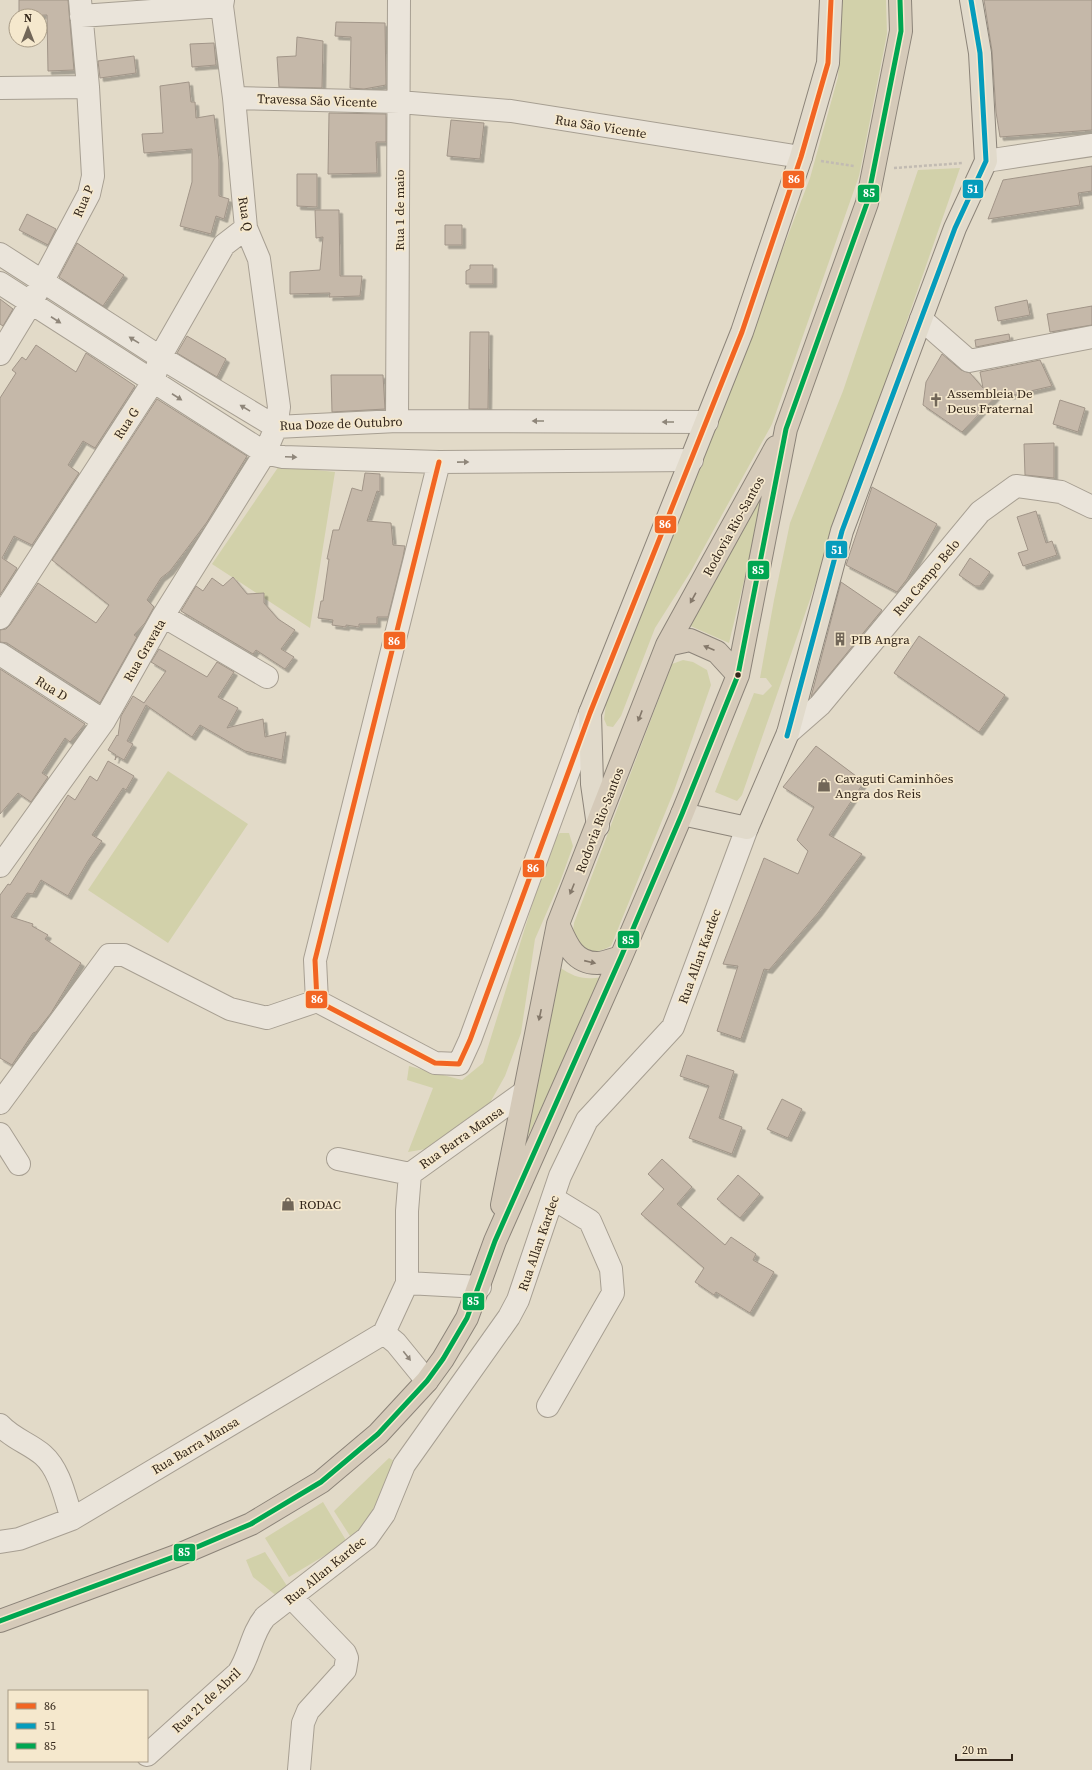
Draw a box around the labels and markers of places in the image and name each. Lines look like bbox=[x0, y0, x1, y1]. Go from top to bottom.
place label: Assembleia De Deus Fraternal bbox=[947, 385, 1033, 417]
church icon: Assembleia De Deus Fraternal bbox=[928, 392, 944, 408]
building icon: PIB Angra bbox=[832, 631, 848, 647]
place label: PIB Angra bbox=[851, 631, 910, 648]
unlabelled marker bbox=[733, 670, 743, 680]
place label: Cavaguti Caminhões Angra dos Reis bbox=[835, 770, 954, 802]
shop icon: Cavaguti Caminhões Angra dos Reis bbox=[816, 777, 832, 793]
shop icon: RODAC bbox=[280, 1196, 296, 1212]
place label: RODAC bbox=[299, 1196, 341, 1213]

